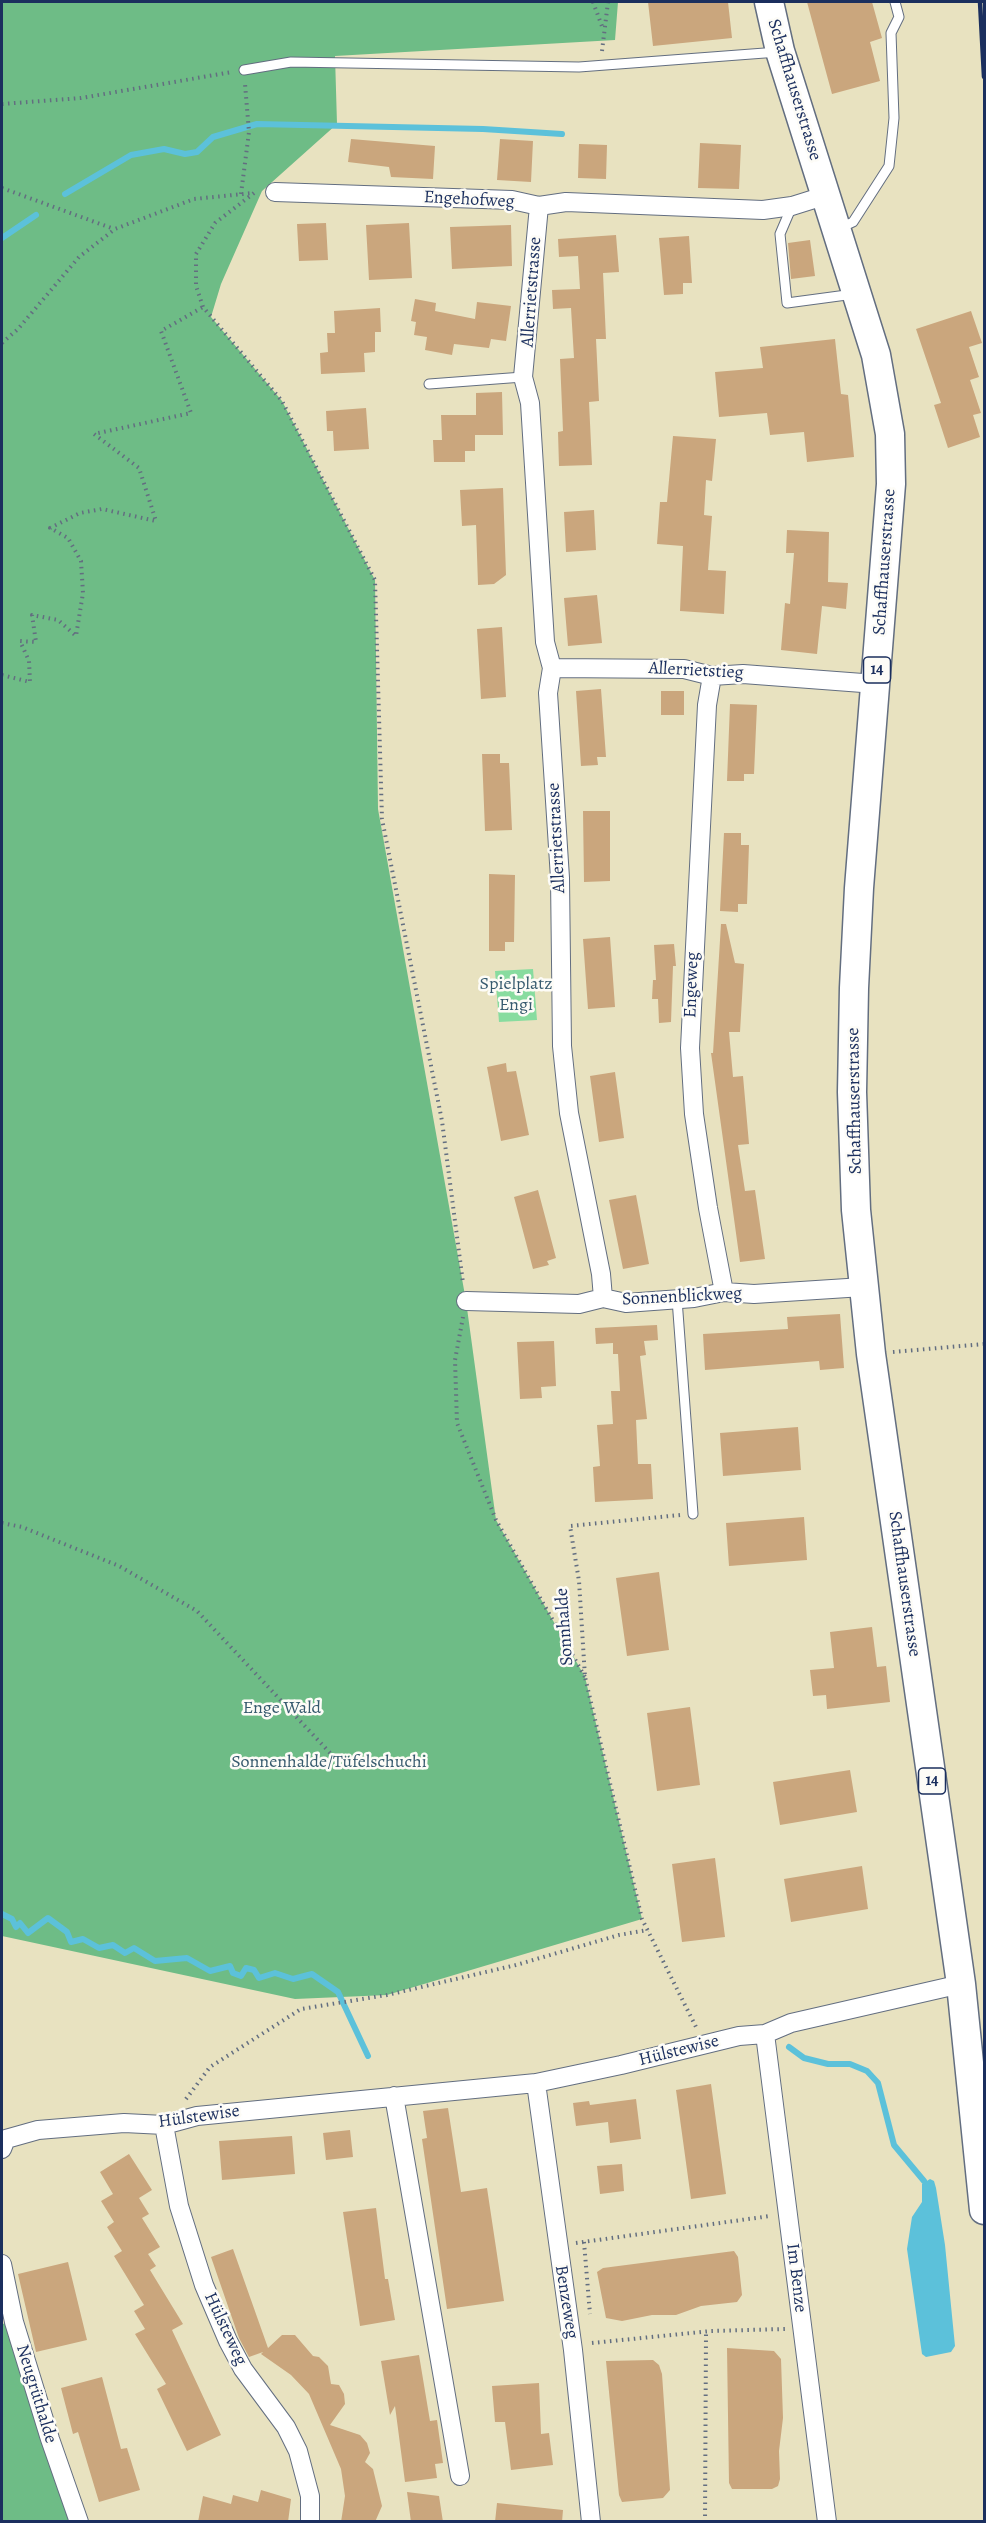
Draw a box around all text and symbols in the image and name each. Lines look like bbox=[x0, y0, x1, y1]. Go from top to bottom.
street label: Schaffhauserstrasse bbox=[762, 17, 826, 163]
street label: Engehofweg bbox=[423, 187, 515, 213]
street label: Allerrietstrasse bbox=[517, 236, 547, 348]
street label: Schaffhauserstrasse bbox=[869, 488, 901, 636]
road number: 14 bbox=[864, 657, 890, 683]
street label: Allerrietstieg bbox=[648, 658, 744, 684]
street label: Allerrietstrasse bbox=[543, 782, 571, 894]
street label: Engeweg bbox=[680, 951, 704, 1019]
park label: Spielplatz Engi bbox=[479, 974, 553, 1016]
street label: Schaffhauserstrasse bbox=[843, 1027, 867, 1175]
street label: Sonnenblickweg bbox=[621, 1283, 743, 1311]
street label: Schaffhauserstrasse bbox=[883, 1510, 925, 1658]
street label: Sonnhalde bbox=[552, 1587, 578, 1667]
park label: Enge Wald bbox=[243, 1698, 321, 1720]
park label: Sonnenhalde/Tüfelschuchi bbox=[231, 1752, 427, 1774]
road number: 14 bbox=[918, 1768, 946, 1794]
street label: Hülstewise bbox=[637, 2031, 721, 2071]
street label: Hülstewise bbox=[157, 2101, 241, 2133]
street label: Im Benze bbox=[781, 2242, 811, 2314]
street label: Benzeweg bbox=[550, 2264, 582, 2340]
street label: Hülsteweg bbox=[199, 2289, 251, 2369]
street label: Neugrüthalde bbox=[11, 2342, 61, 2446]

